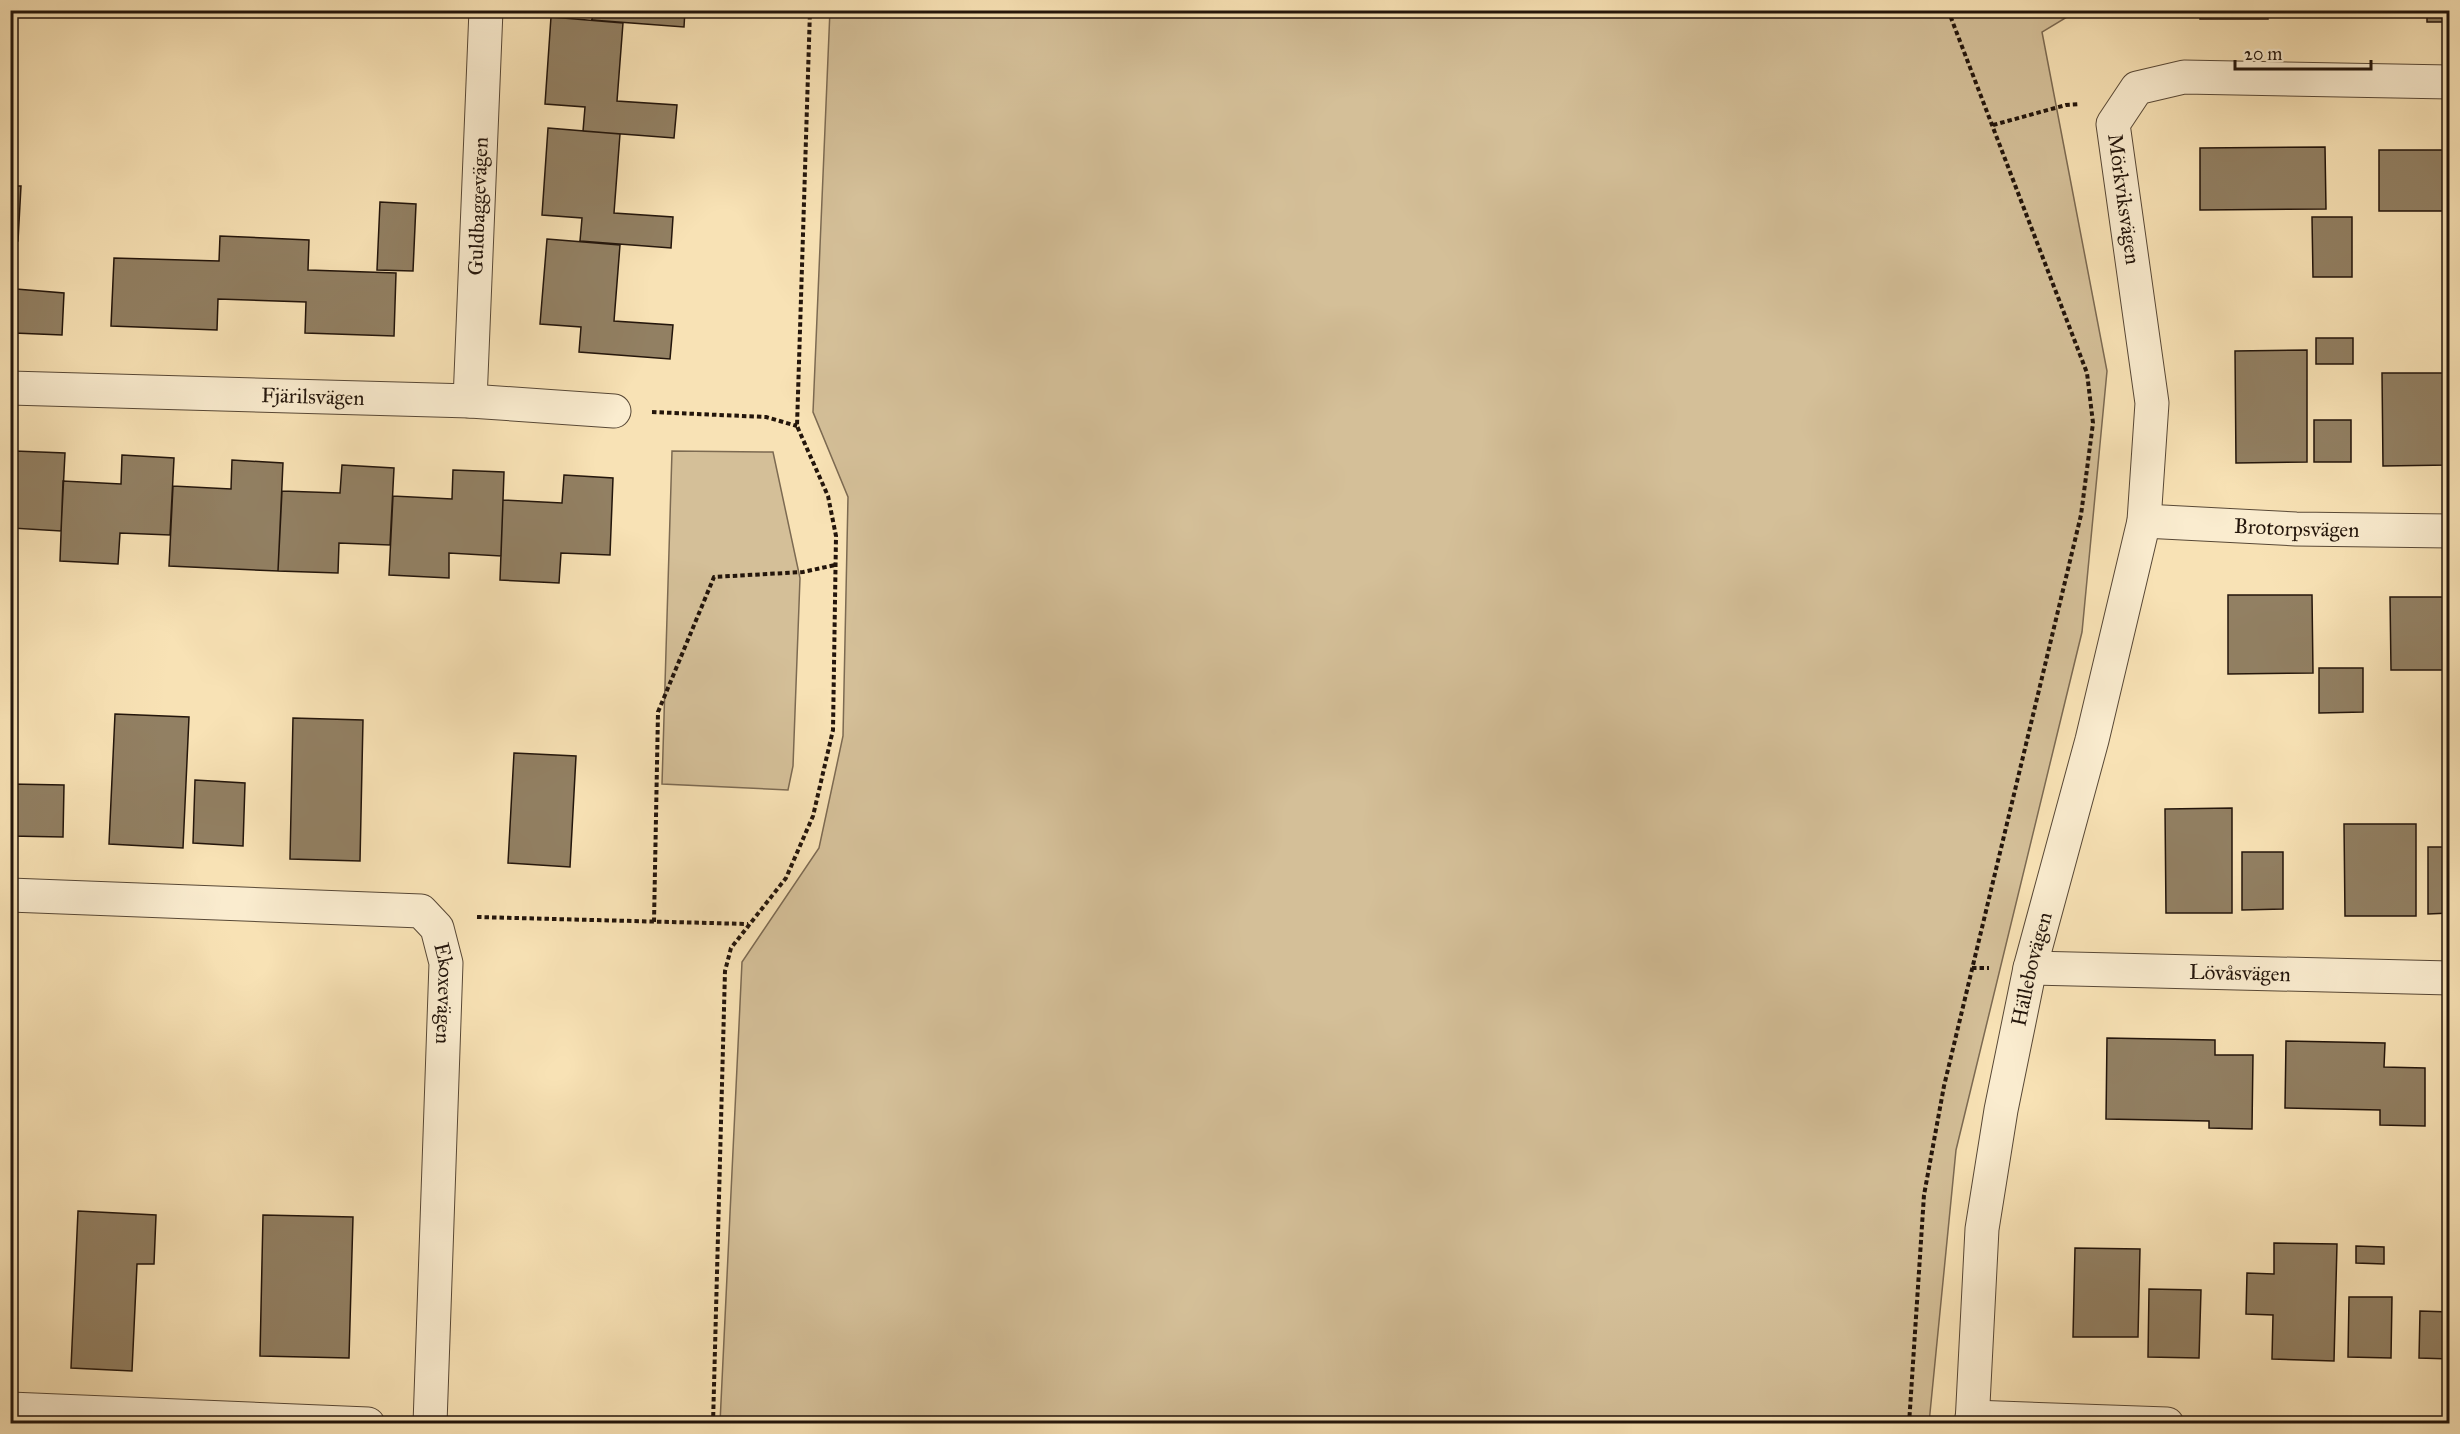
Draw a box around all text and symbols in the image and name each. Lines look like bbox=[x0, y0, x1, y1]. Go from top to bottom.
scale bar bbox=[2235, 33, 2372, 71]
text: 20 m bbox=[2244, 43, 2282, 65]
street label: Mörkviksvägen bbox=[2102, 132, 2146, 266]
street label: Guldbaggevägen bbox=[462, 136, 494, 276]
street label: Fjärilsvägen bbox=[261, 382, 365, 411]
street label: Brotorpsvägen bbox=[2234, 513, 2360, 543]
street label: Hällebovägen bbox=[2005, 909, 2058, 1028]
street label: Ekoxevägen bbox=[428, 940, 460, 1044]
street label: Lövåsvägen bbox=[2189, 959, 2291, 987]

